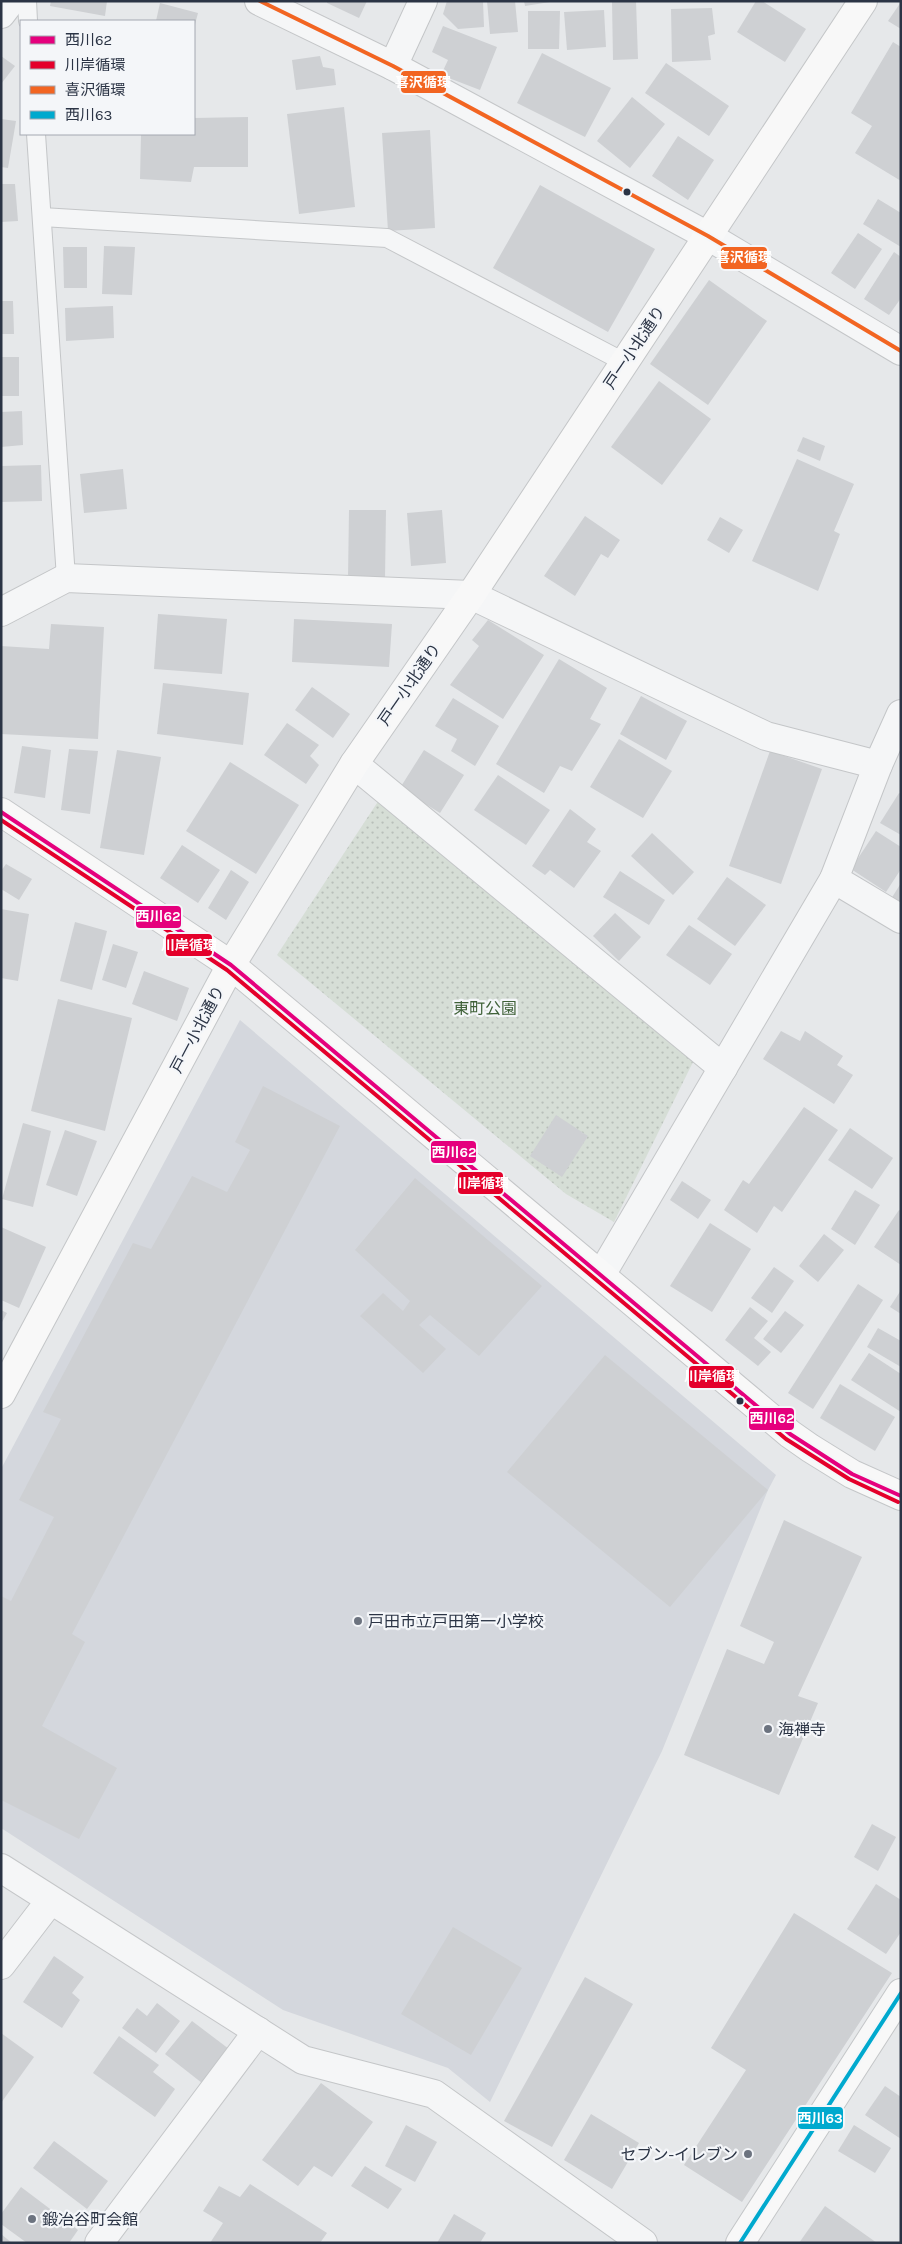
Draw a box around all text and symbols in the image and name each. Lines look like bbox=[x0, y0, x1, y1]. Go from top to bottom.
legend bbox=[20, 20, 195, 135]
text: 西川62 bbox=[65, 31, 112, 49]
text: 川岸循環 bbox=[65, 56, 125, 74]
line badge: 喜沢循環 bbox=[400, 70, 447, 94]
text: 喜沢循環 bbox=[395, 74, 451, 91]
text: 喜沢循環 bbox=[65, 81, 125, 99]
text: 西川63 bbox=[65, 106, 112, 124]
unlabelled marker bbox=[622, 187, 632, 197]
line badge: 喜沢循環 bbox=[720, 246, 768, 270]
text: 喜沢循環 bbox=[716, 249, 772, 266]
street label: 戸一小北通り bbox=[600, 302, 669, 392]
street label: 戸一小北通り bbox=[374, 640, 445, 729]
line badge: 西川62 bbox=[135, 905, 182, 929]
text: 西川62 bbox=[136, 908, 180, 925]
line badge: 川岸循環 bbox=[165, 933, 213, 957]
text: 川岸循環 bbox=[161, 937, 217, 954]
street label: 戸一小北通り bbox=[167, 982, 228, 1076]
park label: 東町公園 bbox=[453, 999, 517, 1018]
line badge: 西川62 bbox=[430, 1140, 477, 1164]
text: 西川62 bbox=[432, 1144, 476, 1161]
line badge: 川岸循環 bbox=[457, 1171, 504, 1195]
text: 川岸循環 bbox=[453, 1175, 509, 1192]
line badge: 川岸循環 bbox=[688, 1365, 735, 1389]
text: 川岸循環 bbox=[684, 1368, 740, 1385]
unlabelled marker bbox=[735, 1396, 745, 1406]
line badge: 西川62 bbox=[748, 1407, 795, 1431]
text: 西川62 bbox=[750, 1410, 794, 1427]
place label: 戸田市立戸田第一小学校 bbox=[368, 1612, 544, 1631]
marker: 戸田市立戸田第一小学校 bbox=[352, 1615, 364, 1627]
place label: 海禅寺 bbox=[778, 1720, 826, 1739]
marker: 海禅寺 bbox=[762, 1723, 774, 1735]
line badge: 西川63 bbox=[797, 2106, 844, 2130]
text: 西川63 bbox=[797, 2110, 843, 2127]
place label: セブン-イレブン bbox=[620, 2145, 738, 2164]
marker: セブン-イレブン bbox=[742, 2148, 754, 2160]
place label: 鍛冶谷町会館 bbox=[42, 2210, 138, 2229]
marker: 鍛冶谷町会館 bbox=[26, 2213, 38, 2225]

